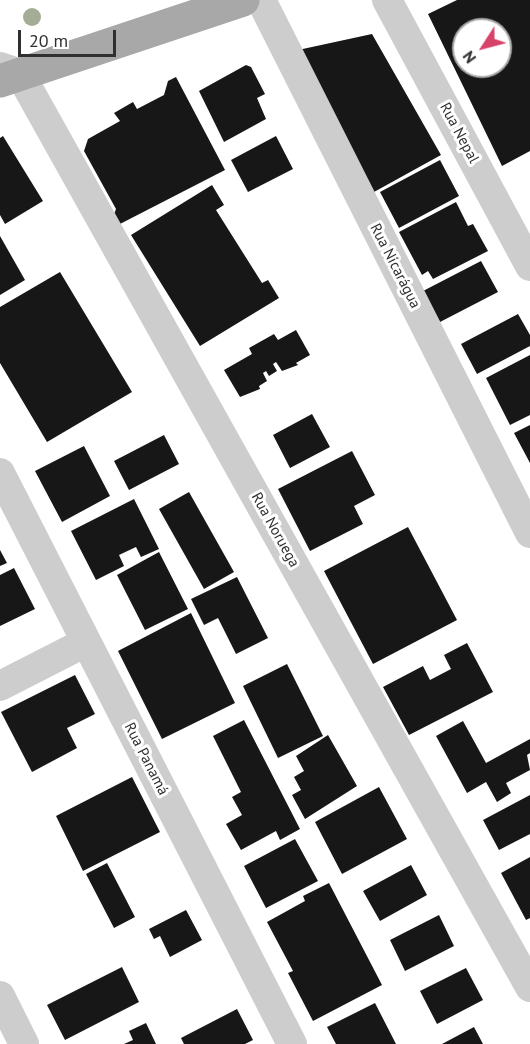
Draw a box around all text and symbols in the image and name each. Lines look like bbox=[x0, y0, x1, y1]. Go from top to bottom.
scale bar bbox=[21, 18, 118, 56]
north arrow bbox=[452, 18, 512, 78]
text: 20 m bbox=[29, 29, 68, 52]
text: N bbox=[458, 47, 480, 68]
street label: Rua Nepal bbox=[436, 100, 482, 166]
street label: Rua Nicarágua bbox=[366, 221, 424, 311]
street label: Rua Noruega bbox=[247, 490, 303, 570]
street label: Rua Panamá bbox=[120, 720, 172, 798]

